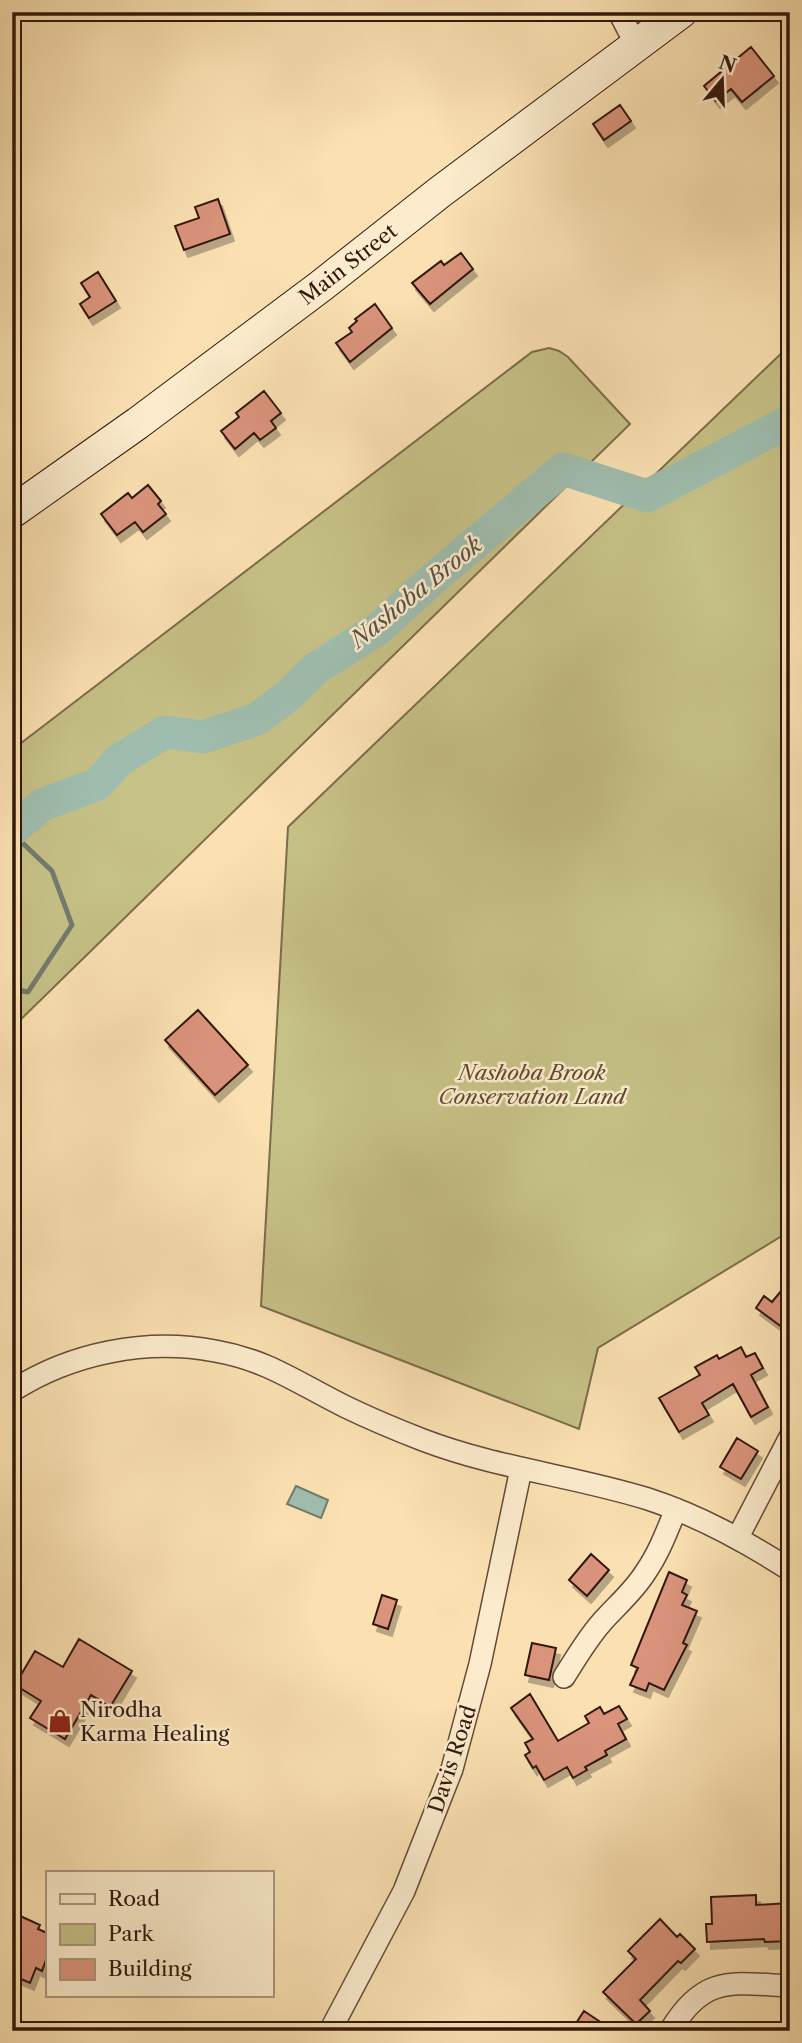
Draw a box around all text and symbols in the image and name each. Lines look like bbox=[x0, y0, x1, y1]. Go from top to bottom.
north arrow bbox=[686, 46, 756, 116]
text: N bbox=[716, 51, 739, 78]
street label: Main Street bbox=[294, 218, 402, 310]
water label: Nashoba Brook bbox=[343, 530, 488, 655]
park label: Nashoba Brook Conservation Land bbox=[438, 1060, 628, 1109]
place label: Nirodha Karma Healing bbox=[80, 1697, 230, 1746]
street label: Davis Road bbox=[423, 1702, 481, 1816]
shop icon: Nirodha Karma Healing bbox=[46, 1707, 74, 1735]
legend bbox=[46, 1871, 273, 1997]
text: Road bbox=[108, 1886, 160, 1911]
text: Park bbox=[108, 1921, 154, 1946]
text: Building bbox=[108, 1956, 193, 1981]

